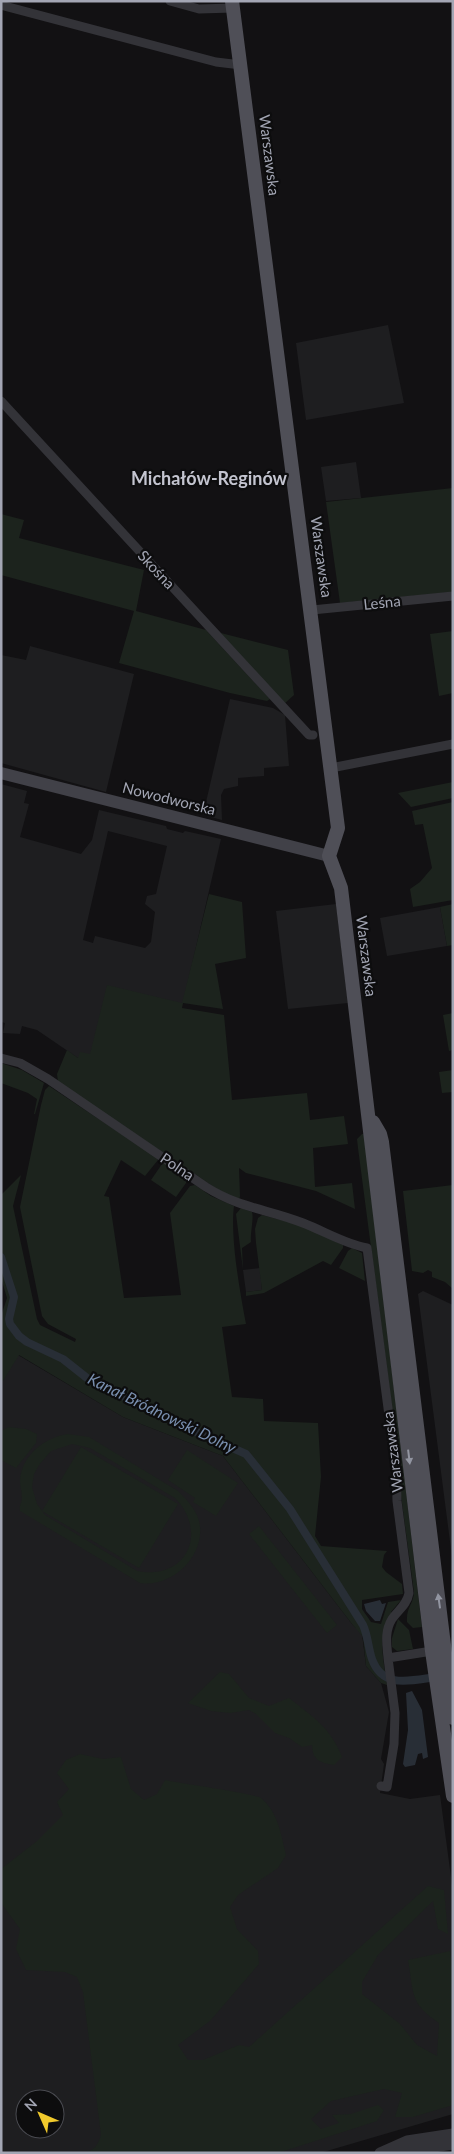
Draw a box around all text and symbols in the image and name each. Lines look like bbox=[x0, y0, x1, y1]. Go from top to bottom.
street label: Warszawska bbox=[256, 113, 284, 196]
district label: Michałów-Reginów bbox=[131, 467, 288, 489]
street label: Warszawska bbox=[307, 515, 337, 598]
street label: Skośna bbox=[134, 546, 179, 592]
street label: Leśna bbox=[362, 591, 401, 613]
street label: Nowodworska bbox=[121, 778, 218, 818]
street label: Warszawska bbox=[353, 914, 381, 997]
street label: Polna bbox=[157, 1149, 198, 1184]
water label: Kanał Bródnowski Dolny bbox=[85, 1368, 240, 1457]
street label: Warszawska bbox=[378, 1411, 406, 1494]
one-way arrow bbox=[406, 1449, 414, 1465]
one-way arrow bbox=[435, 1593, 443, 1609]
north arrow bbox=[15, 2089, 65, 2139]
text: N bbox=[21, 2095, 40, 2114]

